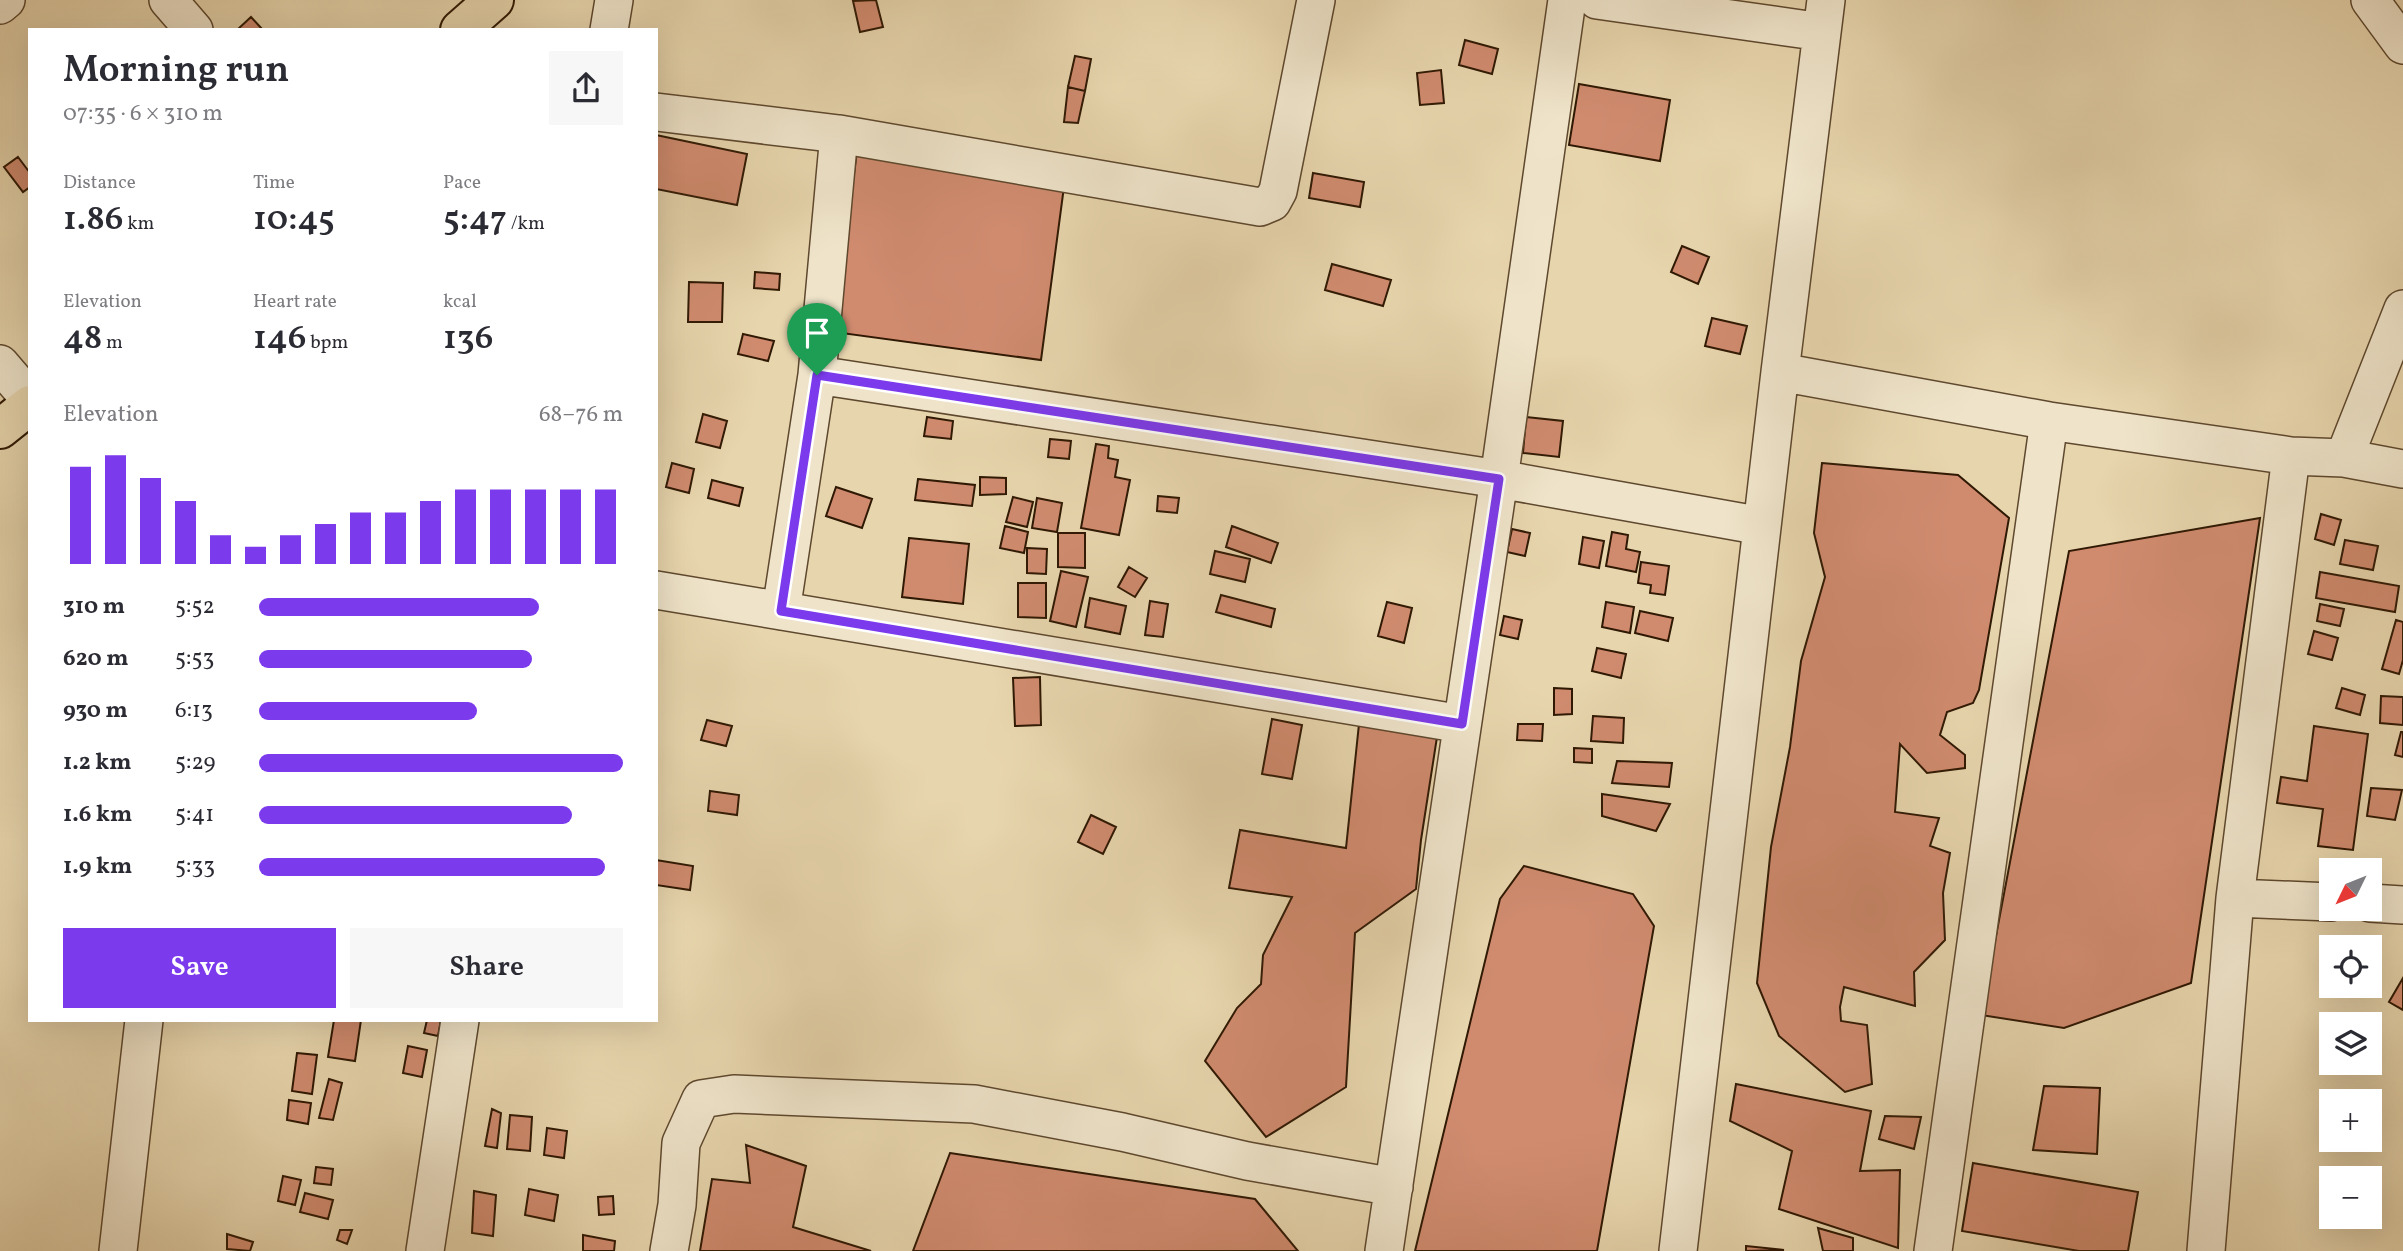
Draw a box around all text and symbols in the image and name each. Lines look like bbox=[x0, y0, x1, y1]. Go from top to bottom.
text: Morning run bbox=[63, 45, 289, 98]
button: share bbox=[549, 51, 623, 125]
text: 07:35 · 6 × 310 m bbox=[63, 98, 223, 130]
text: Distance bbox=[63, 170, 136, 196]
text: Time bbox=[253, 170, 295, 196]
text: Pace bbox=[443, 170, 481, 196]
text: 1.86 bbox=[63, 196, 123, 244]
text: 10:45 bbox=[253, 196, 335, 244]
text: 5:47 bbox=[443, 196, 507, 244]
text: km bbox=[123, 211, 154, 237]
text: /km bbox=[507, 211, 545, 237]
text: Elevation bbox=[63, 289, 142, 315]
text: Heart rate bbox=[253, 289, 337, 315]
text: kcal bbox=[443, 289, 477, 315]
pin bbox=[787, 303, 847, 375]
icon: arrive bbox=[798, 314, 836, 352]
text: 48 bbox=[63, 315, 102, 363]
text: 146 bbox=[253, 315, 306, 363]
text: 136 bbox=[443, 315, 493, 363]
text: m bbox=[102, 330, 123, 356]
text: bpm bbox=[306, 330, 348, 356]
text: Elevation bbox=[63, 399, 159, 431]
text: 68–76 m bbox=[539, 399, 623, 431]
text: 310 m bbox=[63, 591, 125, 623]
text: 5:52 bbox=[175, 591, 215, 623]
text: 620 m bbox=[63, 643, 129, 675]
text: 5:53 bbox=[175, 643, 214, 675]
text: 930 m bbox=[63, 695, 128, 727]
text: 6:13 bbox=[175, 695, 213, 727]
text: 1.2 km bbox=[63, 747, 132, 779]
text: 5:29 bbox=[175, 747, 216, 779]
text: 1.6 km bbox=[63, 799, 132, 831]
text: 5:41 bbox=[175, 799, 214, 831]
text: 1.9 km bbox=[63, 851, 132, 883]
text: 5:33 bbox=[175, 851, 215, 883]
north arrow bbox=[2319, 858, 2382, 920]
map controls bbox=[2319, 858, 2382, 1229]
button: Save bbox=[63, 928, 336, 1008]
button: Share bbox=[350, 928, 623, 1008]
button: locate bbox=[2319, 935, 2382, 998]
button: layers bbox=[2319, 1012, 2382, 1075]
button: + bbox=[2319, 1089, 2382, 1152]
button: − bbox=[2319, 1166, 2382, 1229]

